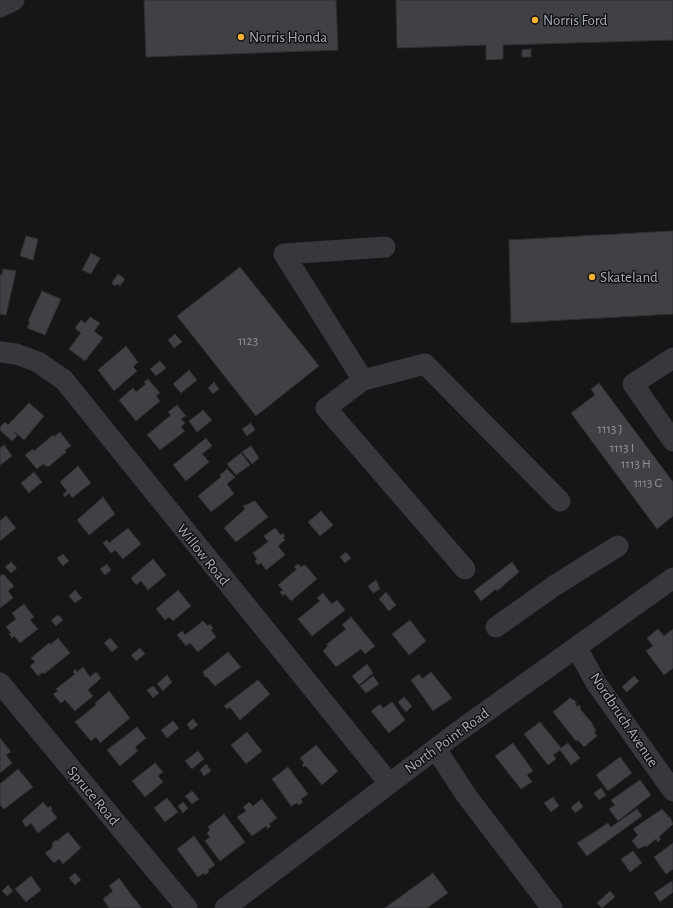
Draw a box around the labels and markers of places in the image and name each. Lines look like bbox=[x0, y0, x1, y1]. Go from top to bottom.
place label: Norris Ford bbox=[543, 11, 607, 29]
marker: Norris Ford bbox=[530, 15, 540, 25]
place label: Norris Honda bbox=[249, 28, 327, 46]
marker: Norris Honda bbox=[236, 32, 246, 42]
place label: Skateland bbox=[600, 268, 658, 286]
marker: Skateland bbox=[587, 272, 597, 282]

